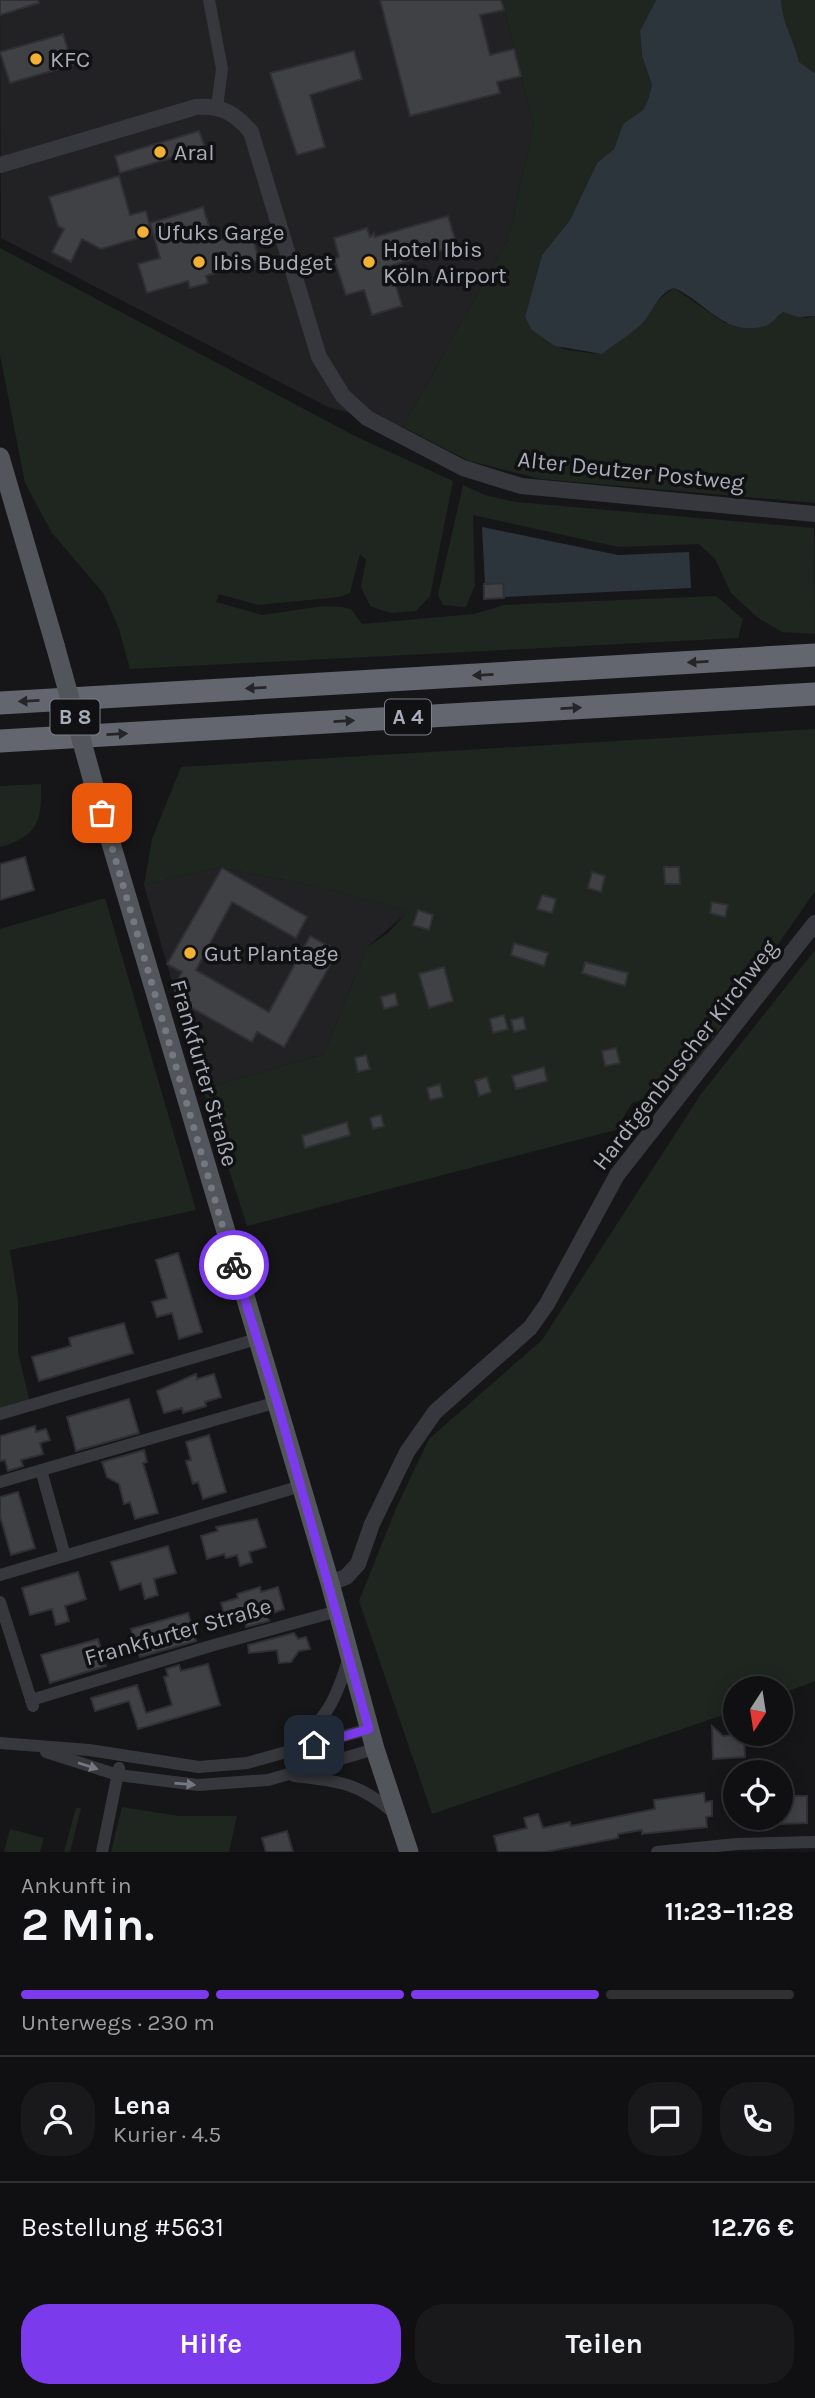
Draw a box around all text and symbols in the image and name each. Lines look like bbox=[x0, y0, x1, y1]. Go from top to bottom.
place label: KFC bbox=[50, 46, 90, 73]
marker: KFC bbox=[28, 51, 44, 67]
place label: Aral bbox=[174, 139, 215, 166]
marker: Aral bbox=[152, 144, 168, 160]
place label: Ufuks Garge bbox=[157, 219, 285, 246]
marker: Ufuks Garge bbox=[135, 224, 151, 240]
place label: Hotel Ibis Köln Airport bbox=[383, 236, 507, 289]
place label: Ibis Budget bbox=[213, 249, 333, 276]
marker: Ibis Budget bbox=[191, 254, 207, 270]
marker: Hotel Ibis Köln Airport bbox=[361, 254, 377, 270]
street label: Alter Deutzer Postweg bbox=[516, 446, 746, 496]
one-way arrow bbox=[687, 657, 709, 668]
one-way arrow bbox=[472, 669, 494, 680]
one-way arrow bbox=[245, 683, 267, 694]
one-way arrow bbox=[18, 696, 40, 707]
road number: B 8 bbox=[50, 700, 100, 734]
road number: A 4 bbox=[385, 700, 431, 734]
one-way arrow bbox=[561, 702, 583, 713]
one-way arrow bbox=[333, 715, 355, 726]
one-way arrow bbox=[106, 728, 128, 739]
pin bbox=[72, 783, 132, 843]
icon: bag bbox=[83, 794, 121, 832]
street label: Hardtgenbuscher Kirchweg bbox=[587, 935, 783, 1175]
place label: Gut Plantage bbox=[204, 940, 339, 967]
marker: Gut Plantage bbox=[182, 945, 198, 961]
street label: Frankfurter Straße bbox=[164, 976, 244, 1170]
courier bbox=[199, 1230, 269, 1300]
icon: bike bbox=[215, 1246, 253, 1284]
street label: Frankfurter Straße bbox=[81, 1592, 275, 1672]
north arrow bbox=[723, 1676, 793, 1746]
map controls bbox=[723, 1676, 793, 1830]
pin bbox=[284, 1715, 344, 1775]
icon: home bbox=[295, 1726, 333, 1764]
button: locate bbox=[723, 1760, 793, 1830]
one-way arrow bbox=[78, 1761, 99, 1772]
one-way arrow bbox=[175, 1779, 197, 1790]
text: Ankunft in bbox=[21, 1872, 132, 1899]
text: 11:23–11:28 bbox=[665, 1896, 794, 1927]
text: 2 Min. bbox=[21, 1898, 154, 1952]
text: Unterwegs · 230 m bbox=[21, 2009, 215, 2036]
button: person bbox=[21, 2082, 95, 2156]
button: chat bbox=[628, 2082, 702, 2156]
button: phone bbox=[720, 2082, 794, 2156]
text: Lena bbox=[113, 2090, 171, 2121]
text: Kurier · 4.5 bbox=[113, 2121, 221, 2148]
text: Bestellung #5631 bbox=[21, 2212, 224, 2243]
text: 12.76 € bbox=[712, 2212, 794, 2243]
button: Hilfe bbox=[21, 2304, 401, 2384]
button: Teilen bbox=[415, 2304, 794, 2384]

